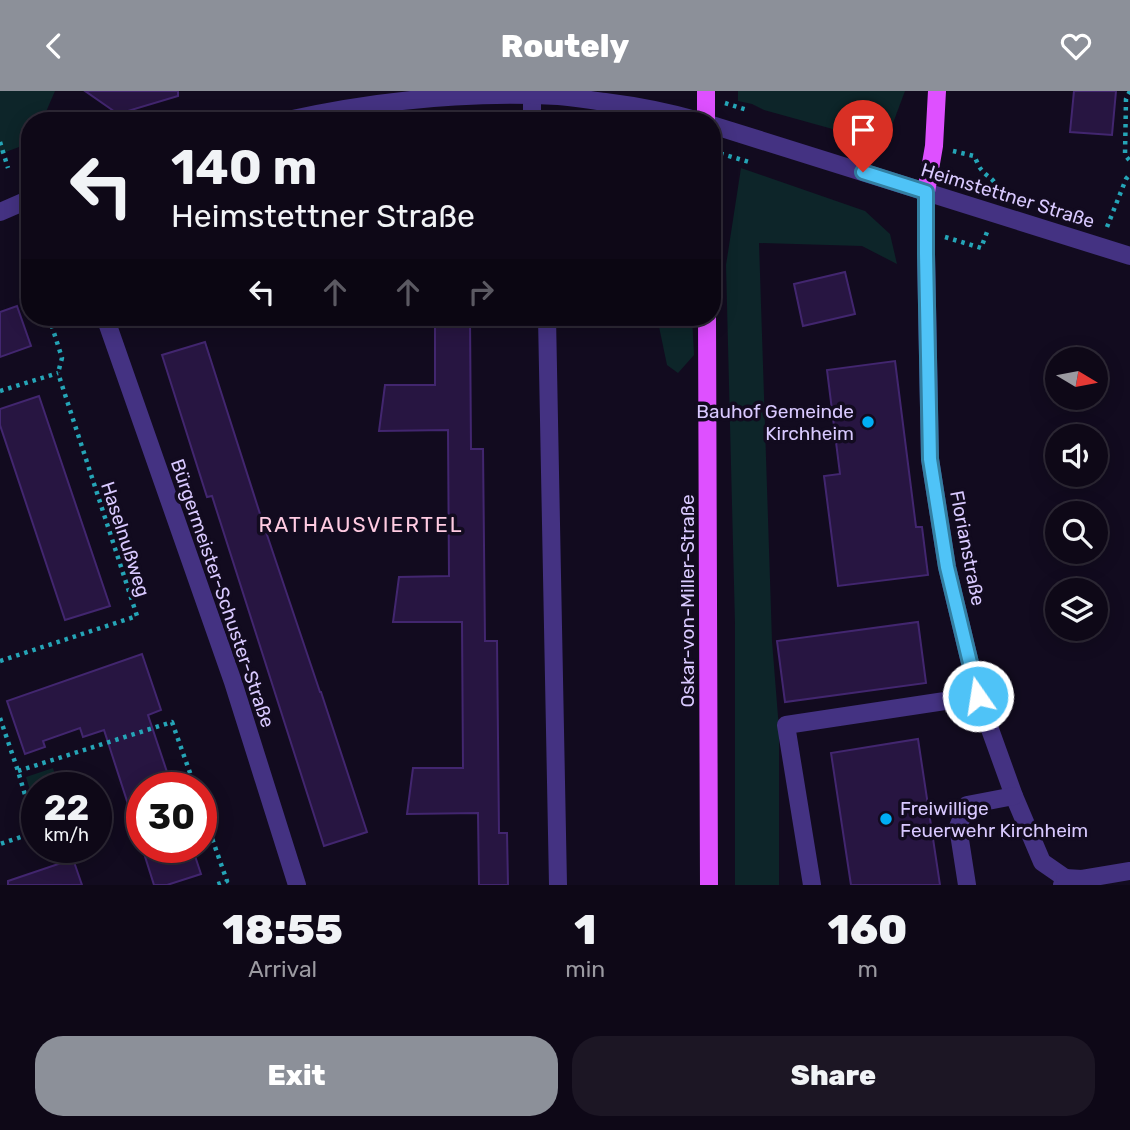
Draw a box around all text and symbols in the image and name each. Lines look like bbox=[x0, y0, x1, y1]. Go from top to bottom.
icon: back bbox=[35, 27, 73, 65]
text: Routely bbox=[501, 27, 629, 65]
icon: heart bbox=[1057, 27, 1095, 65]
pin bbox=[833, 100, 893, 172]
icon: arrive bbox=[844, 111, 882, 149]
text: 140 m bbox=[171, 138, 317, 196]
icon: left bbox=[56, 140, 147, 231]
street label: Heimstettner Straße bbox=[918, 158, 1098, 233]
text: Heimstettner Straße bbox=[171, 197, 475, 235]
icon: left bbox=[243, 273, 281, 311]
icon: ahead bbox=[316, 273, 354, 311]
icon: ahead bbox=[389, 273, 427, 311]
icon: right bbox=[462, 273, 500, 311]
north arrow bbox=[1045, 347, 1108, 409]
map controls bbox=[1045, 347, 1108, 641]
place label: Bauhof Gemeinde Kirchheim bbox=[696, 400, 854, 445]
marker: Bauhof Gemeinde Kirchheim bbox=[860, 414, 876, 430]
button: sound bbox=[1045, 424, 1108, 487]
street label: Bürgermeister-Schuster-Straße bbox=[166, 456, 279, 731]
street label: Haselnußweg bbox=[96, 479, 155, 600]
street label: Florianstraße bbox=[945, 489, 990, 608]
street label: Oskar-von-Miller-Straße bbox=[676, 494, 699, 708]
button: search bbox=[1045, 501, 1108, 564]
district label: RATHAUSVIERTEL bbox=[258, 512, 464, 537]
button: layers bbox=[1045, 578, 1108, 641]
position arrow bbox=[941, 659, 1015, 733]
speed limit sign: 30 bbox=[126, 772, 217, 863]
text: 22 bbox=[44, 787, 89, 829]
place label: Freiwillige Feuerwehr Kirchheim bbox=[900, 797, 1088, 842]
marker: Freiwillige Feuerwehr Kirchheim bbox=[878, 811, 894, 827]
text: km/h bbox=[44, 824, 89, 846]
text: 18:55 bbox=[223, 905, 343, 955]
text: 1 bbox=[574, 905, 596, 955]
text: 160 bbox=[828, 905, 907, 955]
text: Arrival bbox=[248, 955, 317, 983]
text: min bbox=[565, 955, 605, 983]
text: m bbox=[857, 955, 878, 983]
button: Exit bbox=[35, 1036, 558, 1116]
button: Share bbox=[572, 1036, 1095, 1116]

